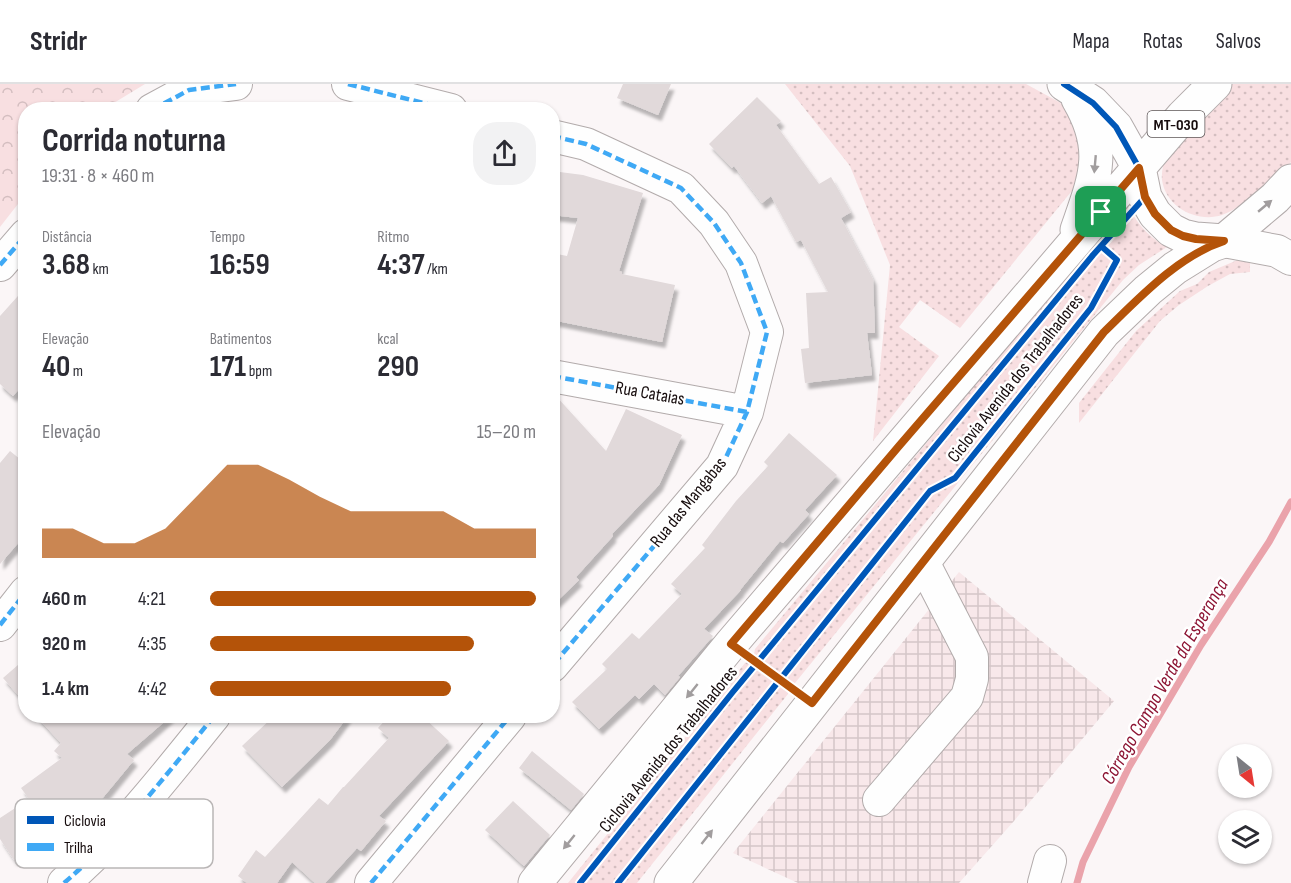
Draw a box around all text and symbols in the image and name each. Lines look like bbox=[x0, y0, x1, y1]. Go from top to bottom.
text: Stridr bbox=[30, 25, 87, 58]
text: Mapa bbox=[1072, 29, 1110, 54]
text: Rotas bbox=[1143, 29, 1183, 54]
text: Salvos bbox=[1216, 29, 1261, 54]
road number: MT-030 bbox=[1148, 111, 1204, 137]
text: Corrida noturna bbox=[42, 121, 226, 161]
button: share bbox=[473, 122, 536, 185]
one-way arrow bbox=[1090, 154, 1100, 173]
text: 19:31 · 8 × 460 m bbox=[42, 164, 154, 188]
pin bbox=[1075, 186, 1126, 237]
icon: arrive bbox=[1084, 195, 1117, 228]
one-way arrow bbox=[1257, 200, 1273, 213]
text: Distância bbox=[42, 228, 92, 247]
text: Tempo bbox=[210, 228, 245, 247]
text: Ritmo bbox=[377, 228, 410, 247]
text: 3.68 bbox=[42, 247, 90, 283]
text: 16:59 bbox=[210, 247, 270, 283]
text: 4:37 bbox=[377, 247, 425, 283]
text: km bbox=[90, 260, 109, 279]
text: /km bbox=[425, 260, 448, 279]
street label: Ciclovia Avenida dos Trabalhadores bbox=[943, 290, 1088, 467]
text: Elevação bbox=[42, 330, 89, 349]
text: Batimentos bbox=[210, 330, 272, 349]
text: kcal bbox=[377, 330, 399, 349]
text: 40 bbox=[42, 349, 70, 385]
text: 171 bbox=[210, 349, 246, 385]
text: 290 bbox=[377, 349, 419, 385]
text: m bbox=[70, 362, 83, 381]
text: bpm bbox=[246, 362, 272, 381]
street label: Rua Cataias bbox=[614, 377, 686, 410]
text: Elevação bbox=[42, 420, 101, 444]
text: 15–20 m bbox=[477, 420, 536, 444]
street label: Rua das Mangabas bbox=[646, 453, 731, 551]
water label: Córrego Campo Verde da Esperança bbox=[1096, 574, 1234, 789]
text: 460 m bbox=[42, 587, 87, 611]
text: 4:21 bbox=[138, 587, 165, 611]
text: 920 m bbox=[42, 632, 86, 656]
text: 4:35 bbox=[138, 632, 167, 656]
street label: Ciclovia Avenida dos Trabalhadores bbox=[595, 662, 742, 837]
text: 1.4 km bbox=[42, 677, 89, 701]
text: 4:42 bbox=[138, 677, 167, 701]
one-way arrow bbox=[686, 683, 699, 698]
north arrow bbox=[1218, 744, 1272, 798]
map controls bbox=[1218, 744, 1272, 864]
legend bbox=[15, 799, 213, 868]
button: layers bbox=[1218, 810, 1272, 864]
text: Ciclovia bbox=[64, 812, 106, 831]
one-way arrow bbox=[701, 829, 714, 845]
one-way arrow bbox=[562, 834, 575, 850]
text: Trilha bbox=[64, 839, 93, 858]

